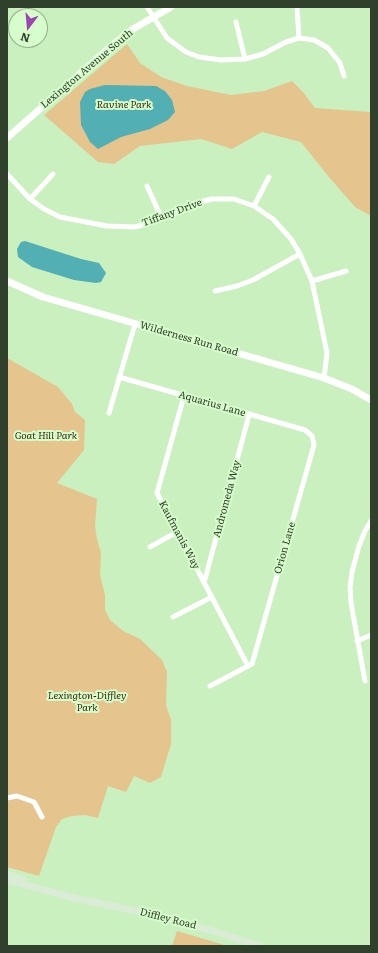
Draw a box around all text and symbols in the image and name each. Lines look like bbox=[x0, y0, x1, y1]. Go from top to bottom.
north arrow bbox=[8, 8, 48, 48]
street label: Lexington Avenue South bbox=[38, 27, 136, 111]
text: N bbox=[18, 30, 32, 48]
park label: Ravine Park bbox=[96, 99, 152, 111]
street label: Tiffany Drive bbox=[140, 197, 204, 229]
street label: Wilderness Run Road bbox=[138, 319, 240, 359]
street label: Aquarius Lane bbox=[177, 389, 247, 419]
park label: Goat Hill Park bbox=[15, 430, 77, 442]
street label: Andromeda Way bbox=[211, 459, 243, 539]
street label: Kaufmanis Way bbox=[156, 499, 202, 571]
street label: Orion Lane bbox=[272, 521, 298, 575]
park label: Lexington-Diffley Park bbox=[48, 690, 126, 714]
street label: Diffley Road bbox=[138, 906, 198, 932]

